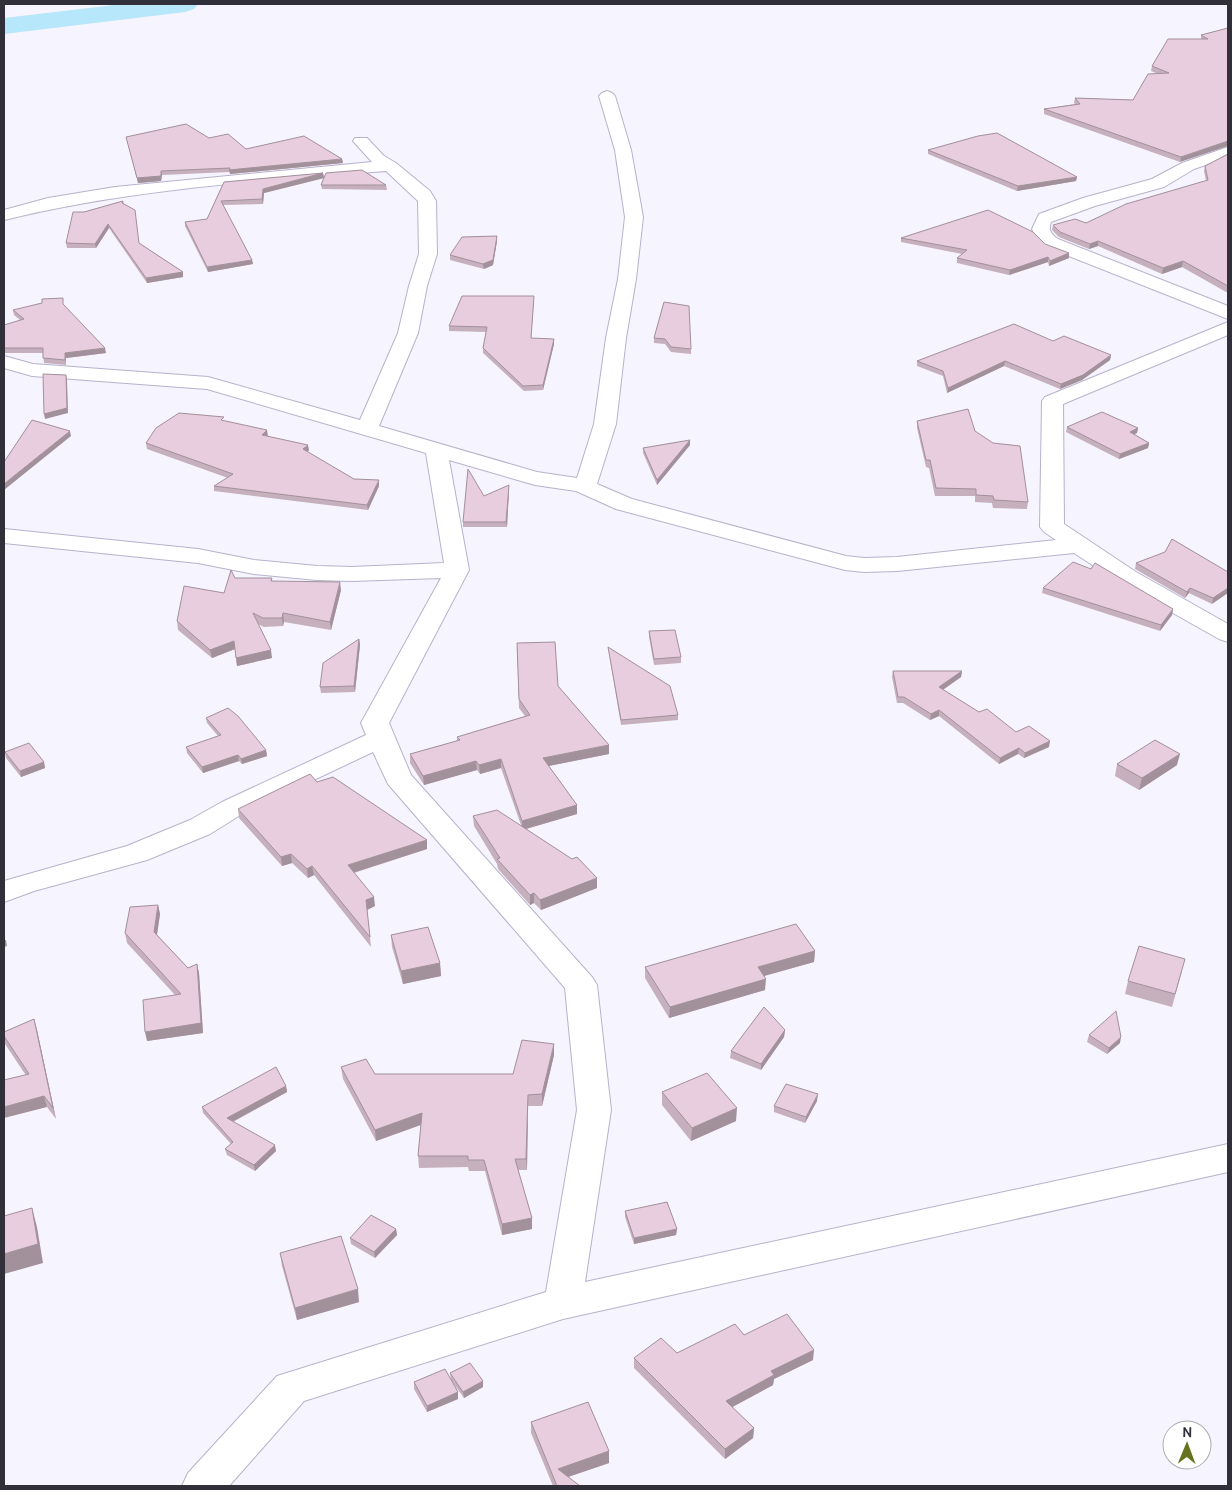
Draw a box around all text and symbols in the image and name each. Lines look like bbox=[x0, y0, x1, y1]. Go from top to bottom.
north arrow bbox=[1162, 1420, 1212, 1470]
text: N bbox=[1182, 1423, 1192, 1441]

